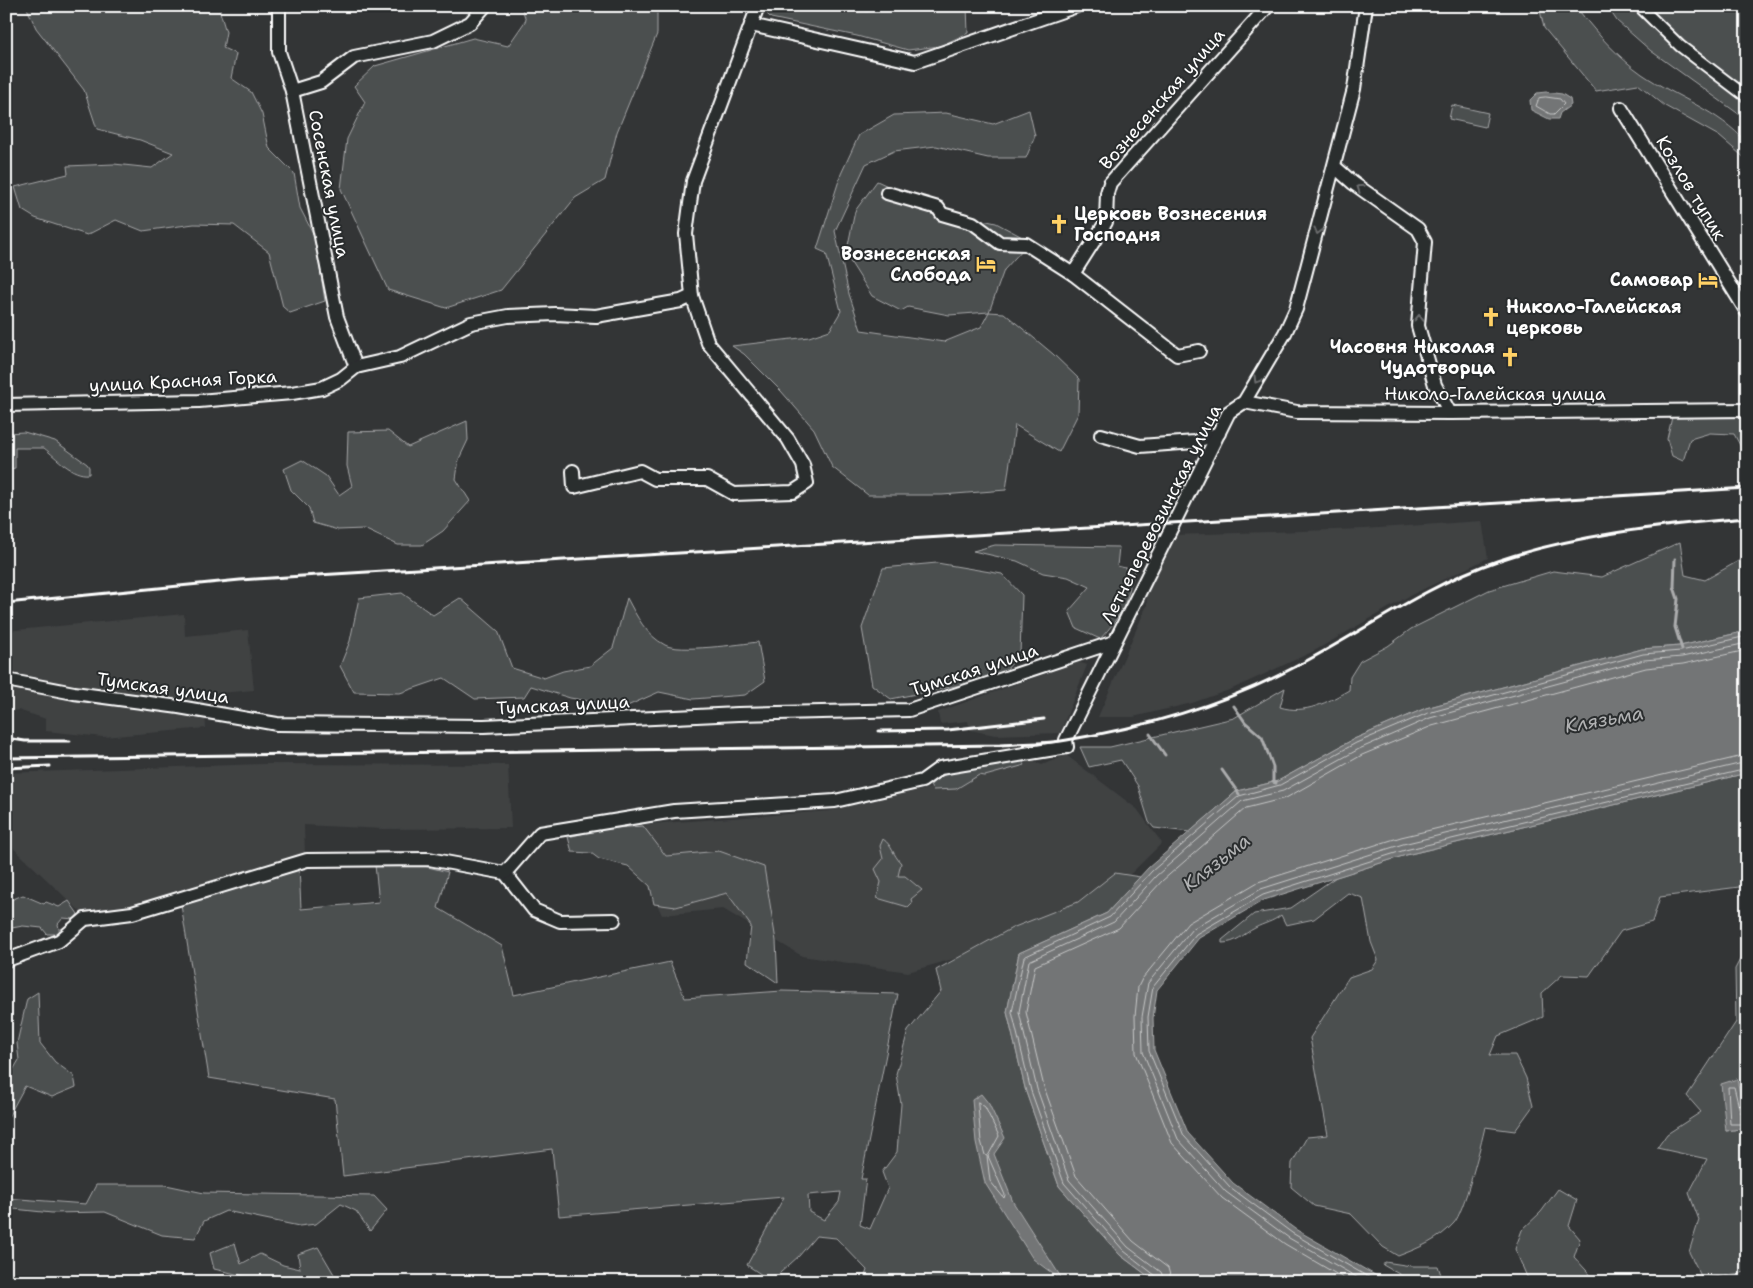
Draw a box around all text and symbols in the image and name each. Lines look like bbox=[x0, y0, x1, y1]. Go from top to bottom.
street label: Вознесенская улица bbox=[1094, 23, 1230, 175]
street label: Сосенская улица bbox=[303, 108, 355, 260]
street label: Козлов тупик bbox=[1650, 131, 1732, 245]
one-way arrow bbox=[1356, 185, 1366, 194]
place label: Церковь Вознесения Господня bbox=[1074, 202, 1267, 247]
church icon: Церковь Вознесения Господня bbox=[1048, 213, 1070, 235]
one-way arrow bbox=[1313, 227, 1324, 236]
place label: Вознесенская Слобода bbox=[841, 242, 972, 287]
hotel icon: Вознесенская Слобода bbox=[975, 253, 997, 275]
place label: Самовар bbox=[1610, 268, 1693, 292]
hotel icon: Самовар bbox=[1697, 269, 1719, 291]
place label: Николо-Галейская церковь bbox=[1506, 295, 1682, 340]
church icon: Николо-Галейская церковь bbox=[1480, 306, 1502, 328]
one-way arrow bbox=[1414, 314, 1424, 322]
place label: Часовня Николая Чудотворца bbox=[1330, 335, 1496, 380]
church icon: Часовня Николая Чудотворца bbox=[1499, 346, 1521, 368]
street label: улица Красная Горка bbox=[89, 364, 277, 398]
one-way arrow bbox=[1253, 375, 1263, 384]
street label: Николо-Галейская улица bbox=[1384, 382, 1606, 406]
street label: Летнеперевозинская улица bbox=[1095, 400, 1227, 628]
street label: Тумская улица bbox=[907, 638, 1041, 702]
street label: Тумская улица bbox=[95, 667, 231, 709]
street label: Тумская улица bbox=[496, 690, 630, 720]
water label: Клязьма bbox=[1563, 700, 1645, 739]
water label: Клязьма bbox=[1177, 828, 1255, 897]

